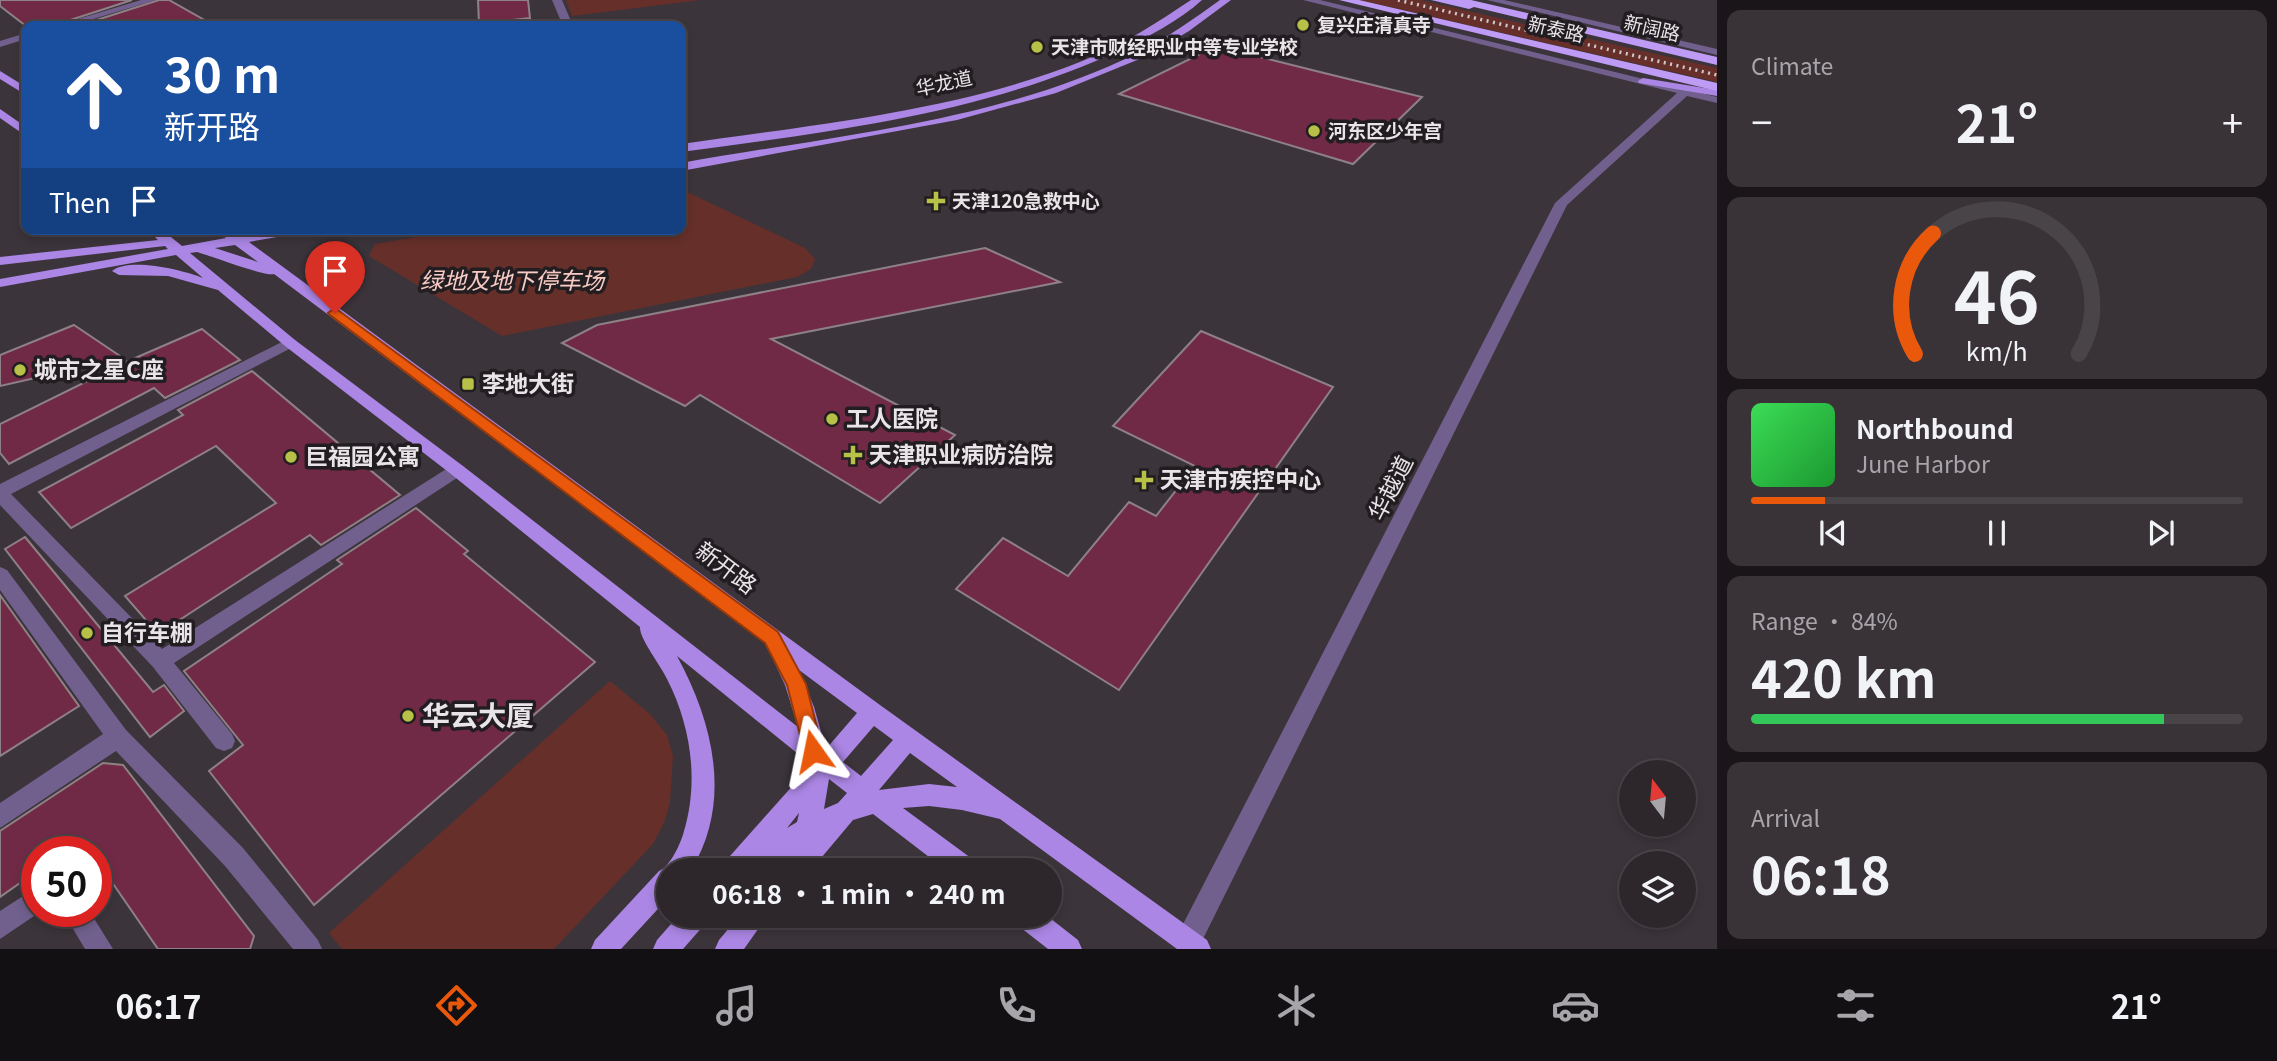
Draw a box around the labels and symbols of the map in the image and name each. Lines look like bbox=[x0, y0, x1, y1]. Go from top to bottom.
street label: 新阔路 bbox=[1622, 7, 1683, 46]
street label: 新泰路 bbox=[1526, 8, 1587, 47]
place label: 复兴庄清真寺 bbox=[1317, 10, 1431, 37]
marker: 复兴庄清真寺 bbox=[1295, 17, 1311, 33]
place label: 天津市财经职业中等专业学校 bbox=[1051, 32, 1298, 59]
marker: 天津市财经职业中等专业学校 bbox=[1029, 39, 1045, 55]
street label: 华龙道 bbox=[913, 62, 974, 101]
place label: 河东区少年宫 bbox=[1328, 116, 1442, 143]
marker: 河东区少年宫 bbox=[1306, 123, 1322, 139]
place label: 天津120急救中心 bbox=[952, 186, 1100, 213]
marker: 天津120急救中心 bbox=[926, 191, 946, 211]
pin bbox=[305, 241, 365, 313]
park label: 绿地及地下停车场 bbox=[420, 262, 606, 296]
place label: 城市之星C座 bbox=[34, 351, 164, 385]
marker: 城市之星C座 bbox=[12, 362, 28, 378]
place label: 李地大街 bbox=[482, 365, 574, 399]
marker: 李地大街 bbox=[460, 376, 476, 392]
place label: 工人医院 bbox=[846, 400, 938, 434]
marker: 工人医院 bbox=[824, 411, 840, 427]
place label: 天津职业病防治院 bbox=[869, 436, 1053, 470]
place label: 巨福园公寓 bbox=[305, 438, 420, 472]
marker: 天津职业病防治院 bbox=[843, 445, 863, 465]
marker: 巨福园公寓 bbox=[283, 449, 299, 465]
street label: 华越道 bbox=[1358, 449, 1420, 526]
place label: 天津市疾控中心 bbox=[1160, 461, 1321, 495]
marker: 天津市疾控中心 bbox=[1134, 470, 1154, 490]
street label: 新开路 bbox=[689, 532, 765, 601]
place label: 自行车棚 bbox=[101, 614, 193, 648]
marker: 自行车棚 bbox=[79, 625, 95, 641]
place label: 华云大厦 bbox=[422, 694, 534, 734]
marker: 华云大厦 bbox=[400, 708, 416, 724]
position arrow bbox=[776, 714, 850, 788]
north arrow bbox=[1619, 760, 1696, 836]
speed limit sign: 50 bbox=[21, 836, 112, 927]

